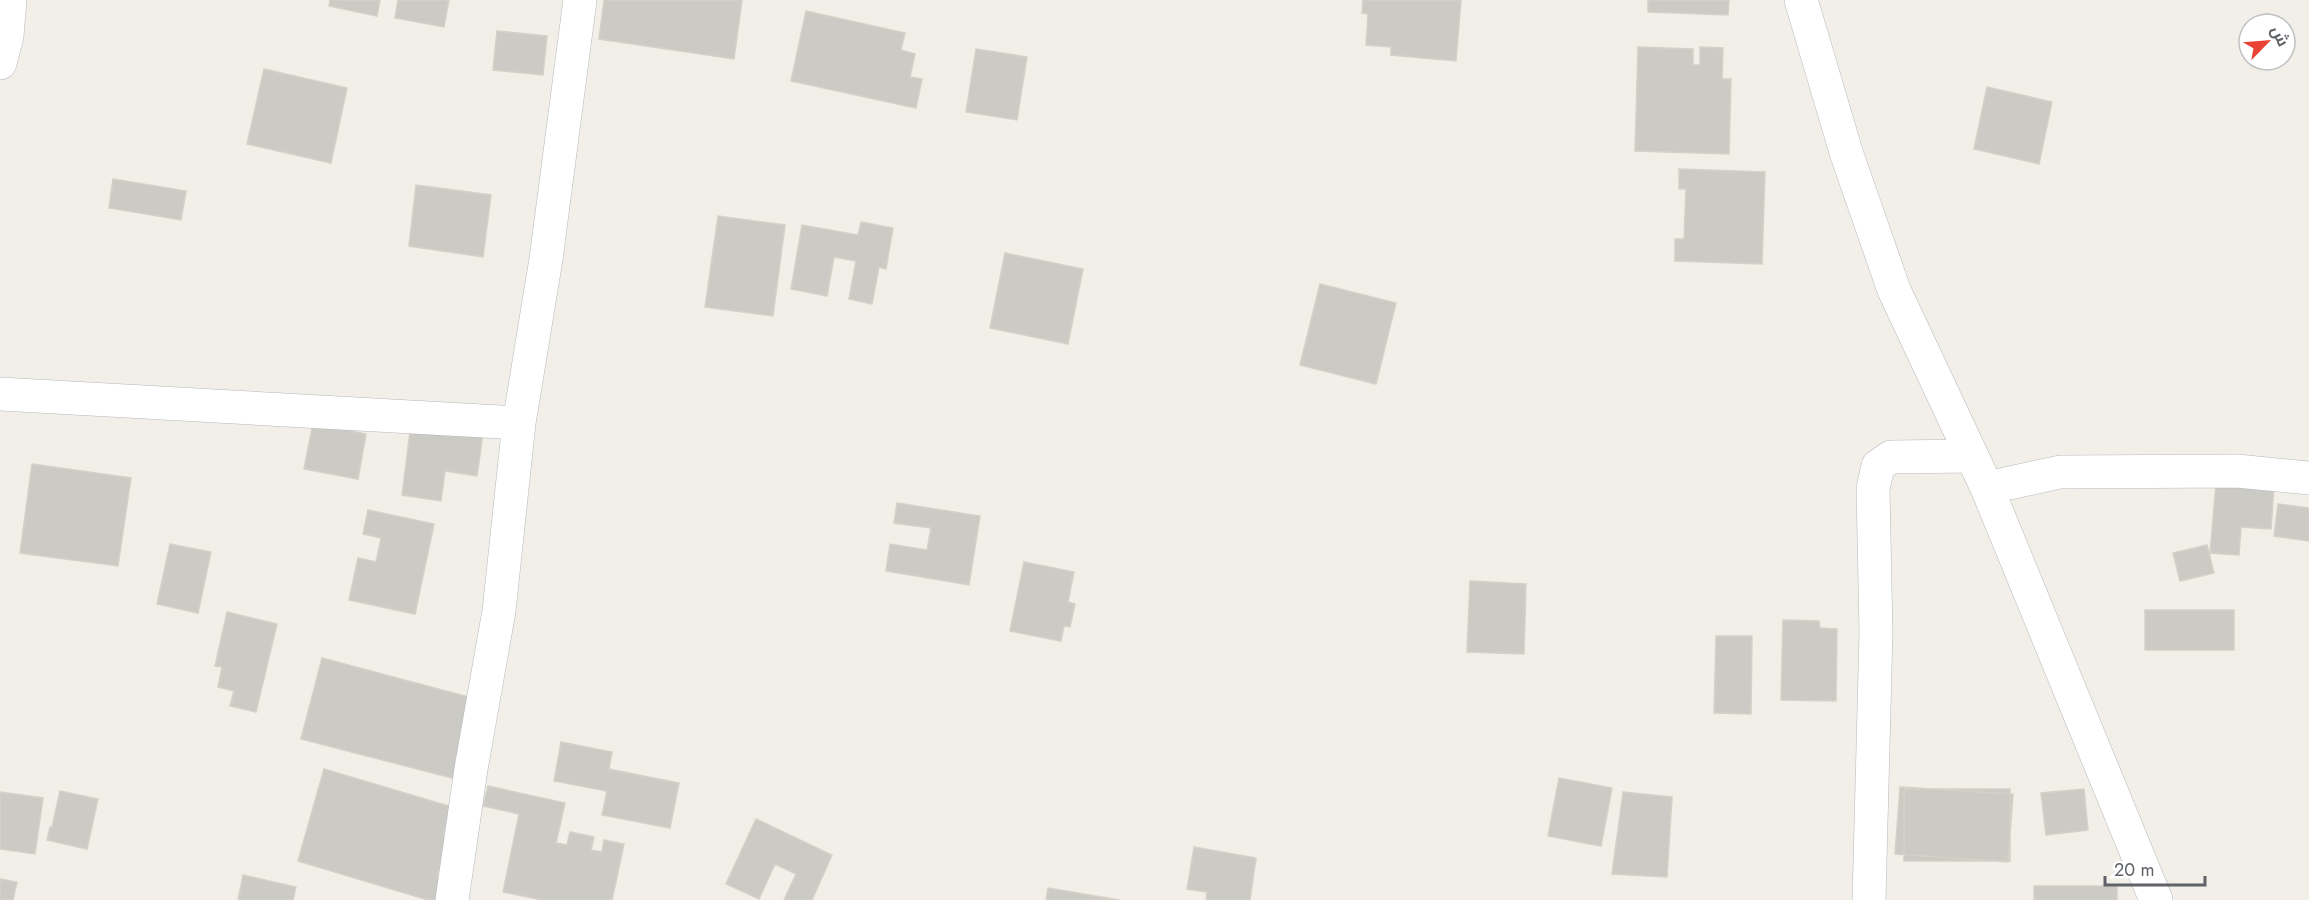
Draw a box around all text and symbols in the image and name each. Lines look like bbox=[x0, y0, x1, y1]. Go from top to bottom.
north arrow bbox=[2237, 12, 2297, 72]
text: ش bbox=[2265, 22, 2295, 50]
scale bar bbox=[2105, 849, 2206, 887]
text: 20 m bbox=[2114, 857, 2154, 883]

